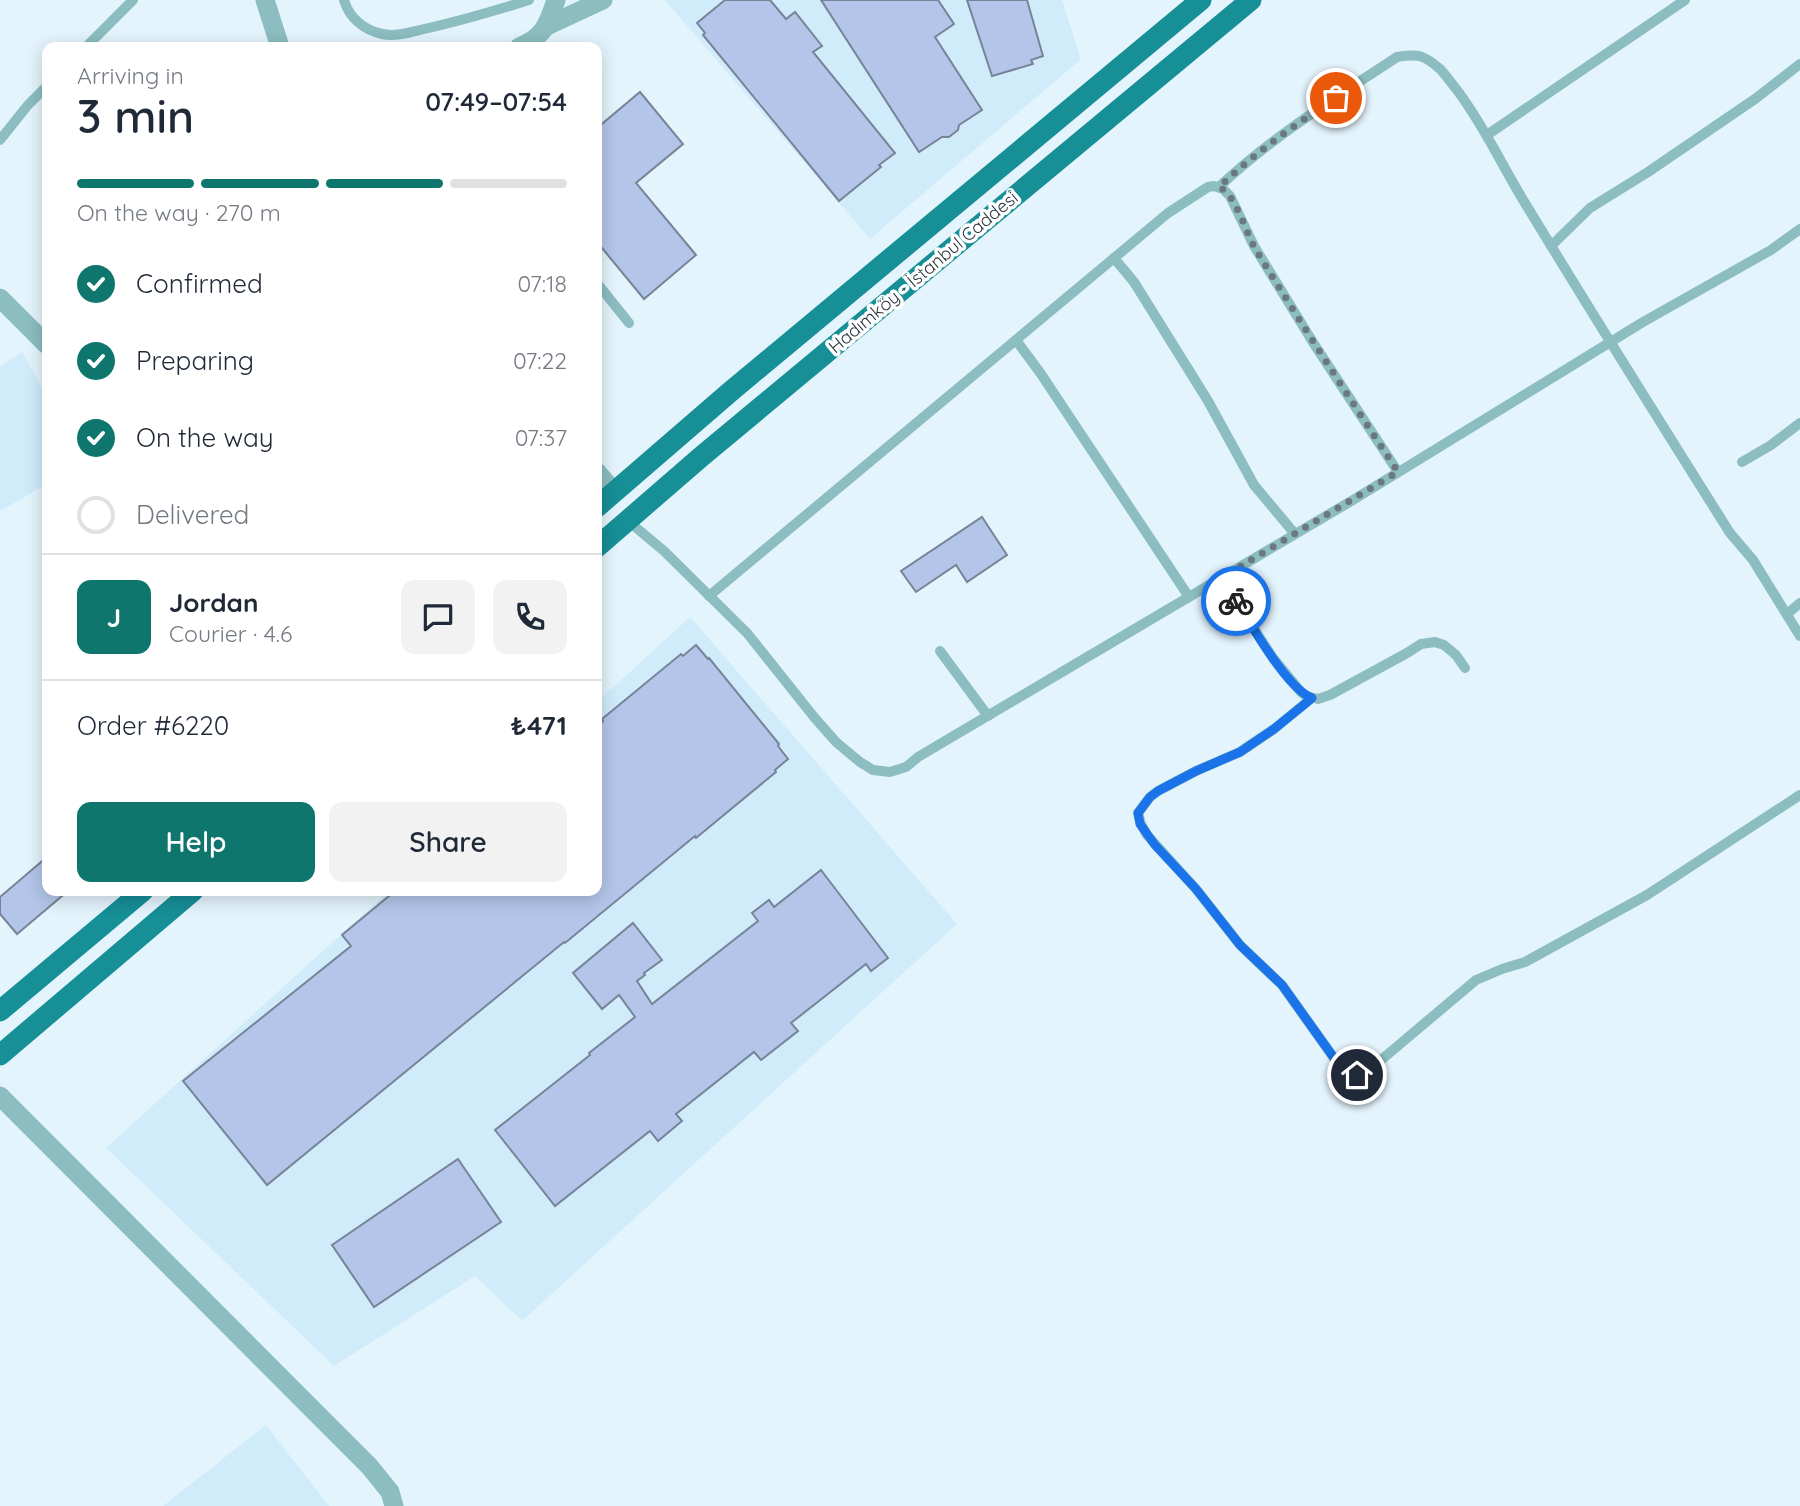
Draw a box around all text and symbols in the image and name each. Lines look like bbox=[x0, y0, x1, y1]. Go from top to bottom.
text: Arriving in bbox=[77, 61, 184, 90]
pin bbox=[1306, 68, 1366, 128]
icon: bag bbox=[1317, 79, 1355, 117]
text: 07:49–07:54 bbox=[425, 85, 567, 118]
text: 3 min bbox=[77, 87, 194, 145]
street label: Hadımköy - İstanbul Caddesi bbox=[824, 186, 1022, 358]
text: On the way · 270 m bbox=[77, 198, 281, 227]
icon: check bbox=[77, 265, 115, 303]
text: Confirmed bbox=[136, 267, 263, 300]
text: 07:18 bbox=[518, 269, 567, 298]
icon: check bbox=[77, 342, 115, 380]
text: Preparing bbox=[136, 344, 254, 377]
text: 07:22 bbox=[513, 346, 567, 375]
icon: check bbox=[77, 419, 115, 457]
text: On the way bbox=[136, 421, 274, 454]
text: 07:37 bbox=[515, 423, 567, 452]
text: Delivered bbox=[136, 498, 249, 531]
courier bbox=[1201, 566, 1271, 636]
button: chat bbox=[401, 580, 475, 654]
button: phone bbox=[493, 580, 567, 654]
icon: bike bbox=[1217, 582, 1255, 620]
text: Jordan bbox=[169, 586, 258, 619]
text: J bbox=[107, 601, 121, 634]
text: Courier · 4.6 bbox=[169, 619, 292, 648]
text: Order #6220 bbox=[77, 709, 229, 742]
text: ₺471 bbox=[511, 709, 567, 742]
button: Help bbox=[77, 802, 315, 882]
button: Share bbox=[329, 802, 567, 882]
pin bbox=[1327, 1045, 1387, 1105]
icon: home bbox=[1338, 1056, 1376, 1094]

